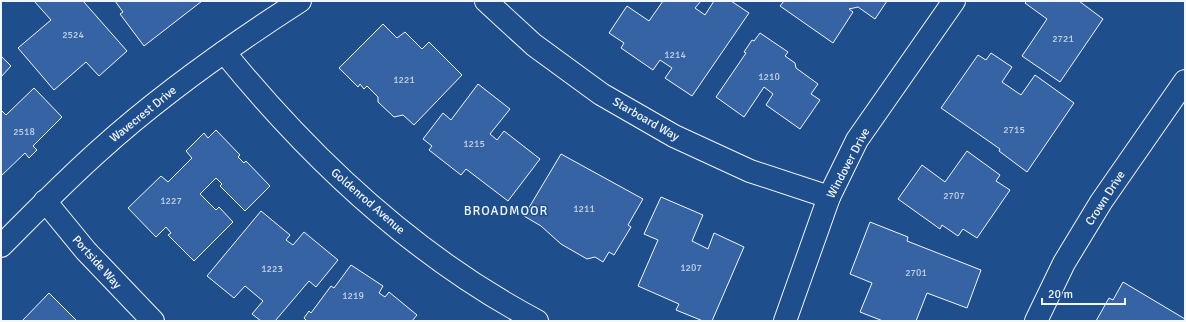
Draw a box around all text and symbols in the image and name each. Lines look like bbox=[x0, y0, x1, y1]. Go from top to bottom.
house number: 2524 bbox=[62, 29, 84, 41]
house number: 2721 bbox=[1052, 33, 1074, 45]
house number: 1214 bbox=[664, 49, 686, 61]
house number: 1210 bbox=[758, 71, 780, 83]
house number: 1221 bbox=[393, 74, 415, 86]
street label: Wavecrest Drive bbox=[107, 83, 180, 146]
street label: Starboard Way bbox=[610, 94, 682, 145]
house number: 2715 bbox=[1003, 124, 1025, 136]
street label: Windover Drive bbox=[824, 125, 873, 201]
house number: 2518 bbox=[13, 126, 35, 138]
house number: 1215 bbox=[463, 138, 485, 150]
street label: Goldenrod Avenue bbox=[328, 165, 408, 238]
street label: Crown Drive bbox=[1082, 168, 1129, 228]
house number: 2707 bbox=[943, 190, 965, 202]
house number: 1227 bbox=[160, 195, 182, 207]
district label: BROADMOOR bbox=[464, 203, 548, 219]
house number: 1211 bbox=[573, 203, 595, 215]
street label: Portside Way bbox=[69, 233, 125, 292]
house number: 1207 bbox=[680, 262, 702, 274]
house number: 1223 bbox=[261, 263, 283, 275]
house number: 2701 bbox=[905, 267, 927, 279]
scale bar bbox=[1042, 280, 1125, 306]
text: 20 m bbox=[1048, 287, 1073, 302]
house number: 1219 bbox=[342, 290, 364, 302]

